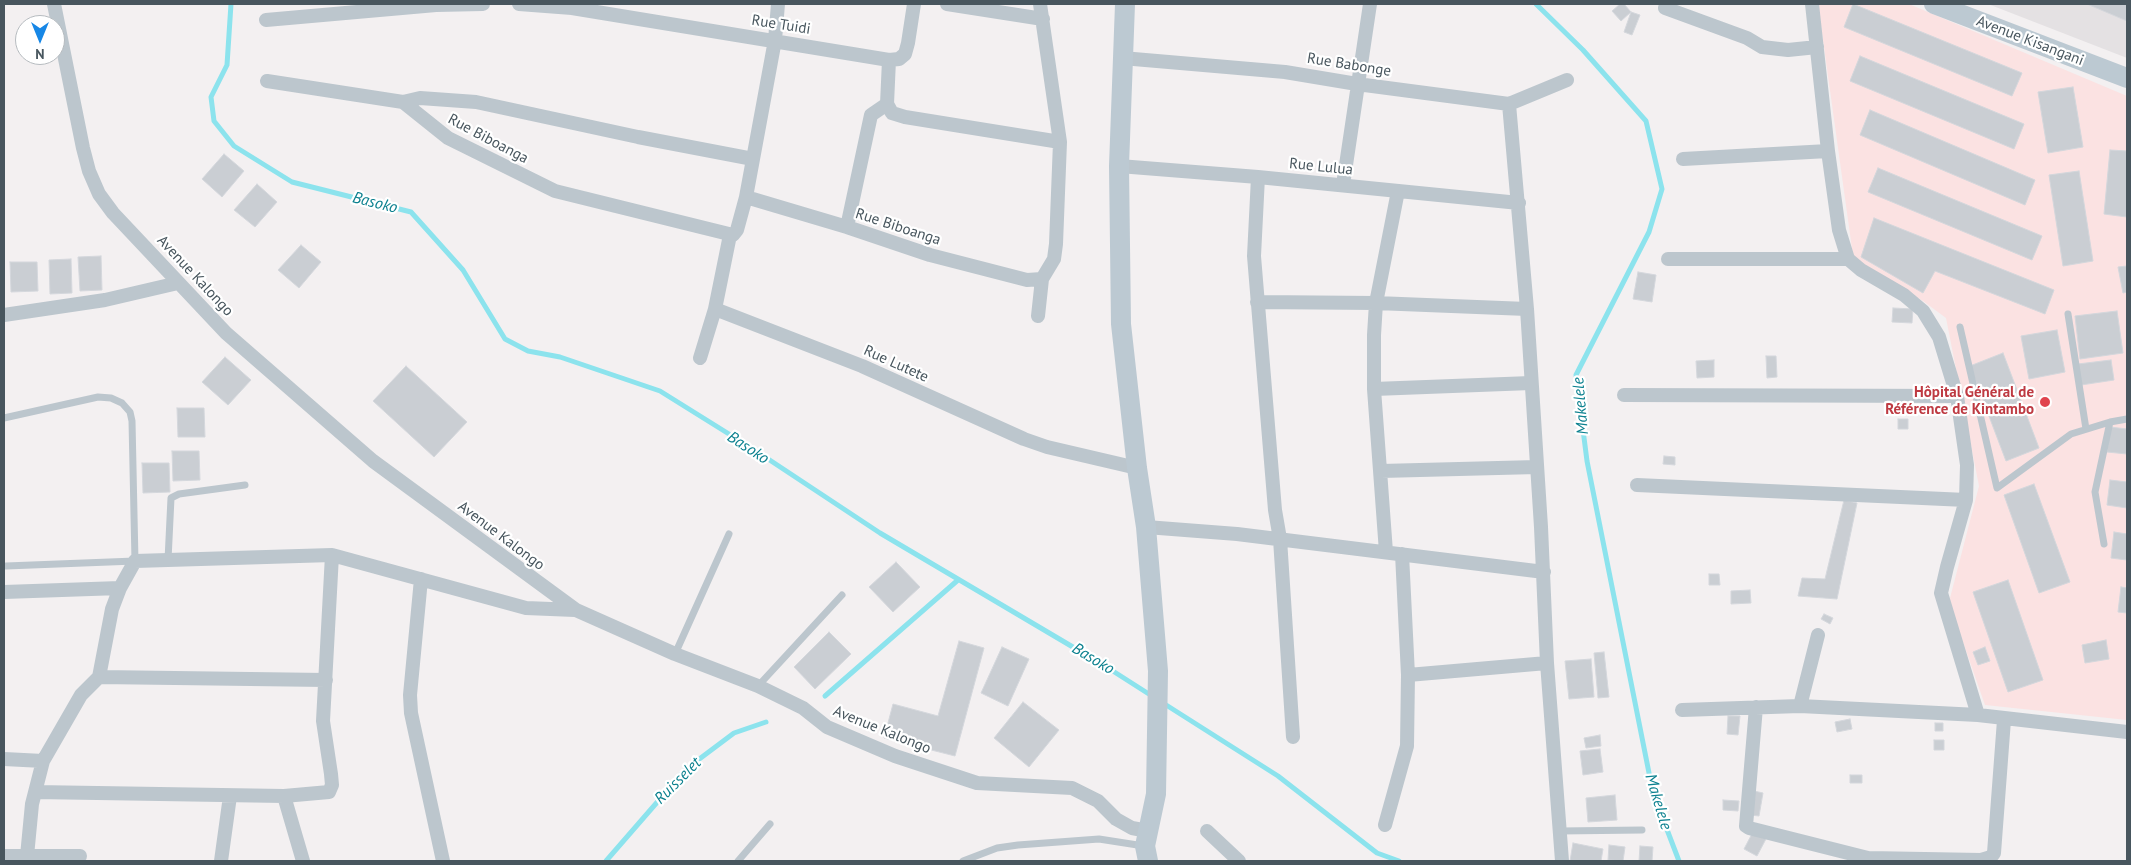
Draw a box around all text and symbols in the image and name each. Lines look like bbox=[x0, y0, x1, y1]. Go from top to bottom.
street label: Rue Tuidi bbox=[750, 11, 812, 39]
street label: Avenue Kisangani bbox=[1974, 12, 2086, 70]
north arrow bbox=[15, 15, 65, 65]
text: N bbox=[35, 45, 45, 63]
street label: Rue Babonge bbox=[1306, 49, 1392, 81]
street label: Rue Biboanga bbox=[445, 110, 531, 168]
street label: Rue Lulua bbox=[1288, 155, 1354, 179]
water label: Basoko bbox=[350, 188, 400, 218]
street label: Rue Biboanga bbox=[853, 205, 943, 249]
street label: Avenue Kalongo bbox=[153, 232, 237, 320]
street label: Rue Lutete bbox=[861, 342, 931, 386]
water label: Makelele bbox=[1569, 377, 1593, 435]
place label: Hôpital Général de Référence de Kintambo bbox=[1885, 384, 2034, 419]
marker: Hôpital Général de Référence de Kintambo bbox=[2038, 395, 2052, 409]
water label: Basoko bbox=[724, 427, 772, 469]
street label: Avenue Kalongo bbox=[454, 498, 548, 574]
water label: Basoko bbox=[1068, 639, 1118, 679]
street label: Avenue Kalongo bbox=[831, 702, 933, 758]
water label: Ruisselet bbox=[651, 754, 705, 808]
water label: Makelele bbox=[1640, 772, 1676, 832]

